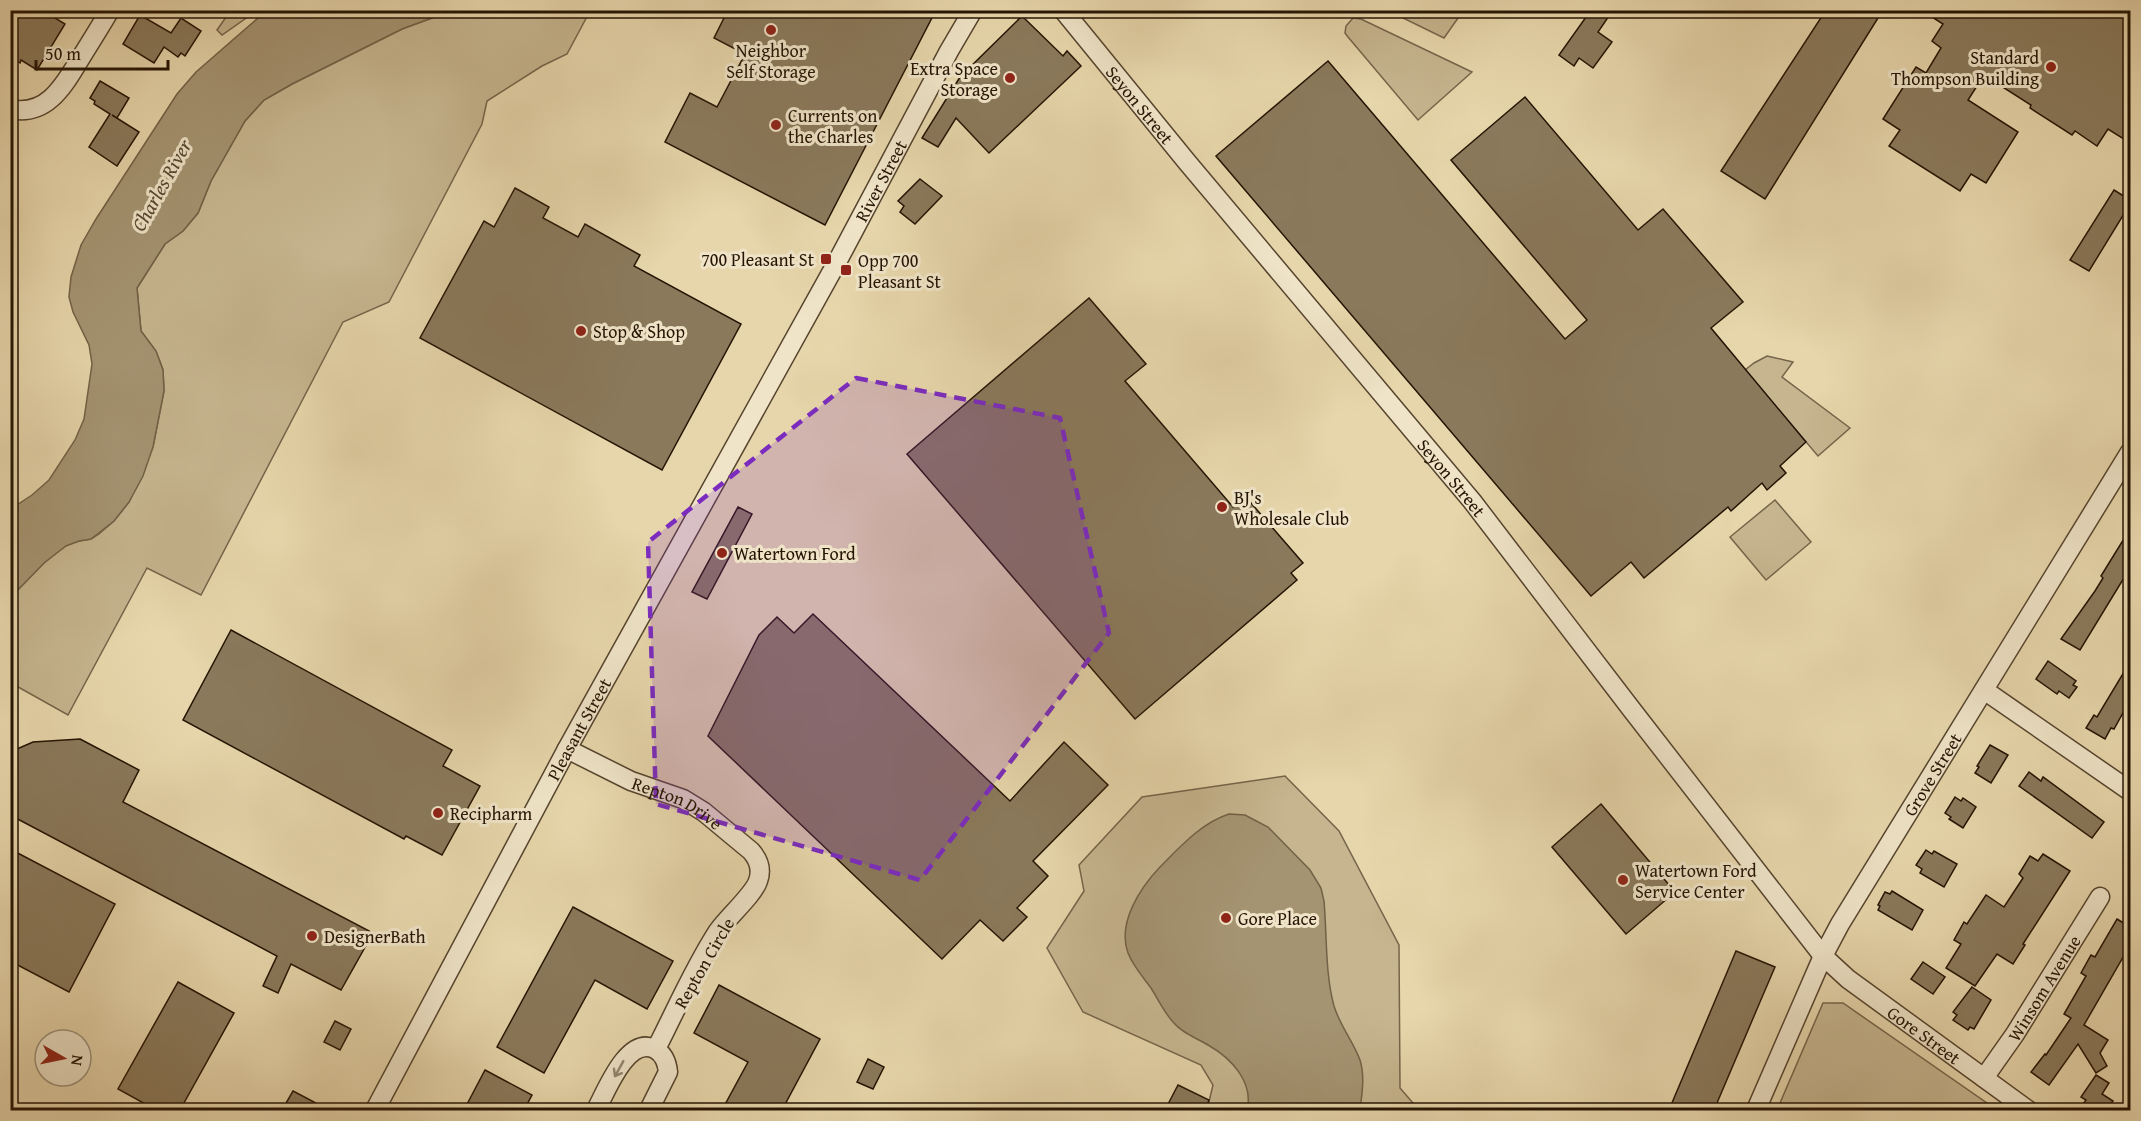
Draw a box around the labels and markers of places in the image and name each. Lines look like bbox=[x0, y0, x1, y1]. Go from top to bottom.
marker: Neighbor Self Storage bbox=[764, 23, 778, 37]
place label: Neighbor Self Storage bbox=[726, 37, 816, 85]
place label: Standard Thompson Building bbox=[1891, 44, 2039, 92]
place label: Extra Space Storage bbox=[910, 55, 998, 103]
marker: Standard Thompson Building bbox=[2044, 60, 2058, 74]
marker: Extra Space Storage bbox=[1003, 71, 1017, 85]
place label: Currents on the Charles bbox=[788, 102, 877, 150]
marker: Currents on the Charles bbox=[769, 118, 783, 132]
place label: 700 Pleasant St bbox=[701, 246, 815, 273]
place label: Opp 700 Pleasant St bbox=[858, 247, 942, 295]
marker: 700 Pleasant St bbox=[819, 252, 833, 266]
marker: Opp 700 Pleasant St bbox=[839, 263, 853, 277]
place label: Stop & Shop bbox=[593, 318, 685, 345]
marker: Stop & Shop bbox=[574, 324, 588, 338]
place label: BJ's Wholesale Club bbox=[1234, 484, 1349, 532]
marker: BJ's Wholesale Club bbox=[1215, 500, 1229, 514]
place label: Watertown Ford bbox=[734, 540, 856, 567]
marker: Watertown Ford bbox=[715, 546, 729, 560]
place label: Recipharm bbox=[450, 800, 533, 827]
marker: Recipharm bbox=[431, 806, 445, 820]
place label: Watertown Ford Service Center bbox=[1635, 857, 1757, 905]
marker: Watertown Ford Service Center bbox=[1616, 873, 1630, 887]
place label: Gore Place bbox=[1238, 905, 1317, 932]
marker: Gore Place bbox=[1219, 911, 1233, 925]
place label: DesignerBath bbox=[324, 923, 426, 950]
marker: DesignerBath bbox=[305, 929, 319, 943]

